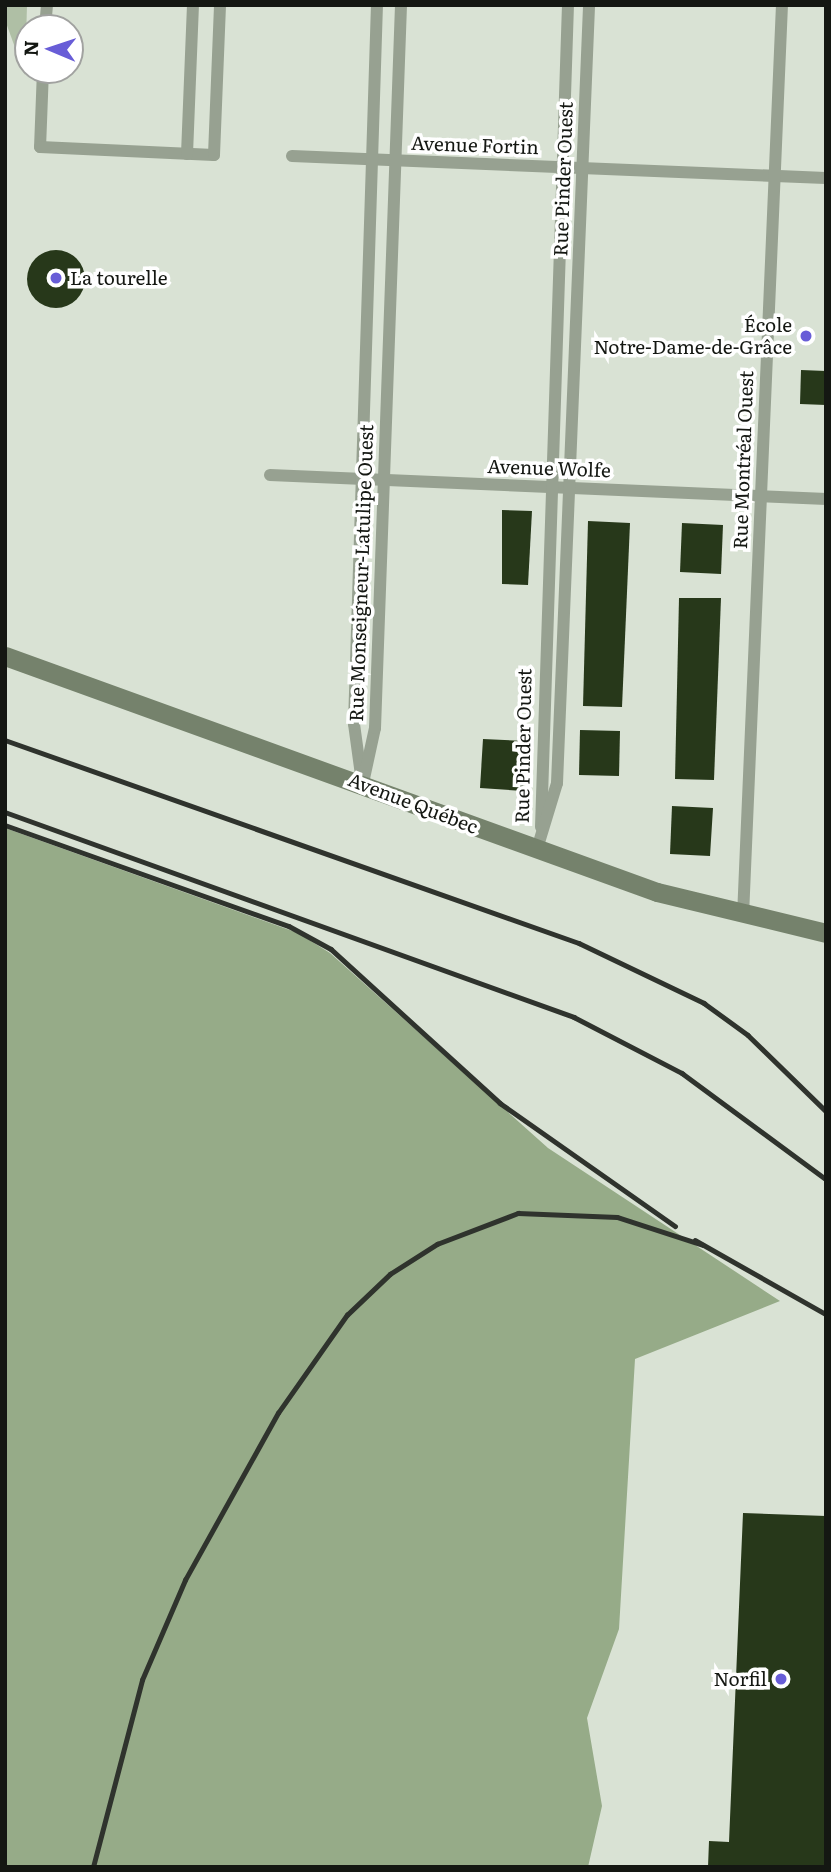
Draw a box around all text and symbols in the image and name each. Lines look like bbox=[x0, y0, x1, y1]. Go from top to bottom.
north arrow bbox=[14, 14, 84, 84]
text: N bbox=[16, 40, 44, 57]
street label: Rue Pinder Ouest bbox=[549, 101, 577, 257]
street label: Avenue Fortin bbox=[411, 131, 539, 159]
place label: La tourelle bbox=[70, 267, 168, 289]
marker: La tourelle bbox=[48, 270, 64, 286]
place label: École Notre-Dame-de-Grâce bbox=[593, 314, 792, 358]
marker: École Notre-Dame-de-Grâce bbox=[798, 328, 814, 344]
street label: Rue Montréal Ouest bbox=[728, 370, 758, 550]
street label: Rue Monseigneur-Latulipe Ouest bbox=[344, 424, 378, 722]
street label: Avenue Wolfe bbox=[487, 454, 611, 482]
street label: Rue Pinder Ouest bbox=[510, 668, 536, 824]
street label: Avenue Québec bbox=[345, 768, 481, 838]
place label: Norfil bbox=[714, 1668, 767, 1690]
marker: Norfil bbox=[773, 1671, 789, 1687]

